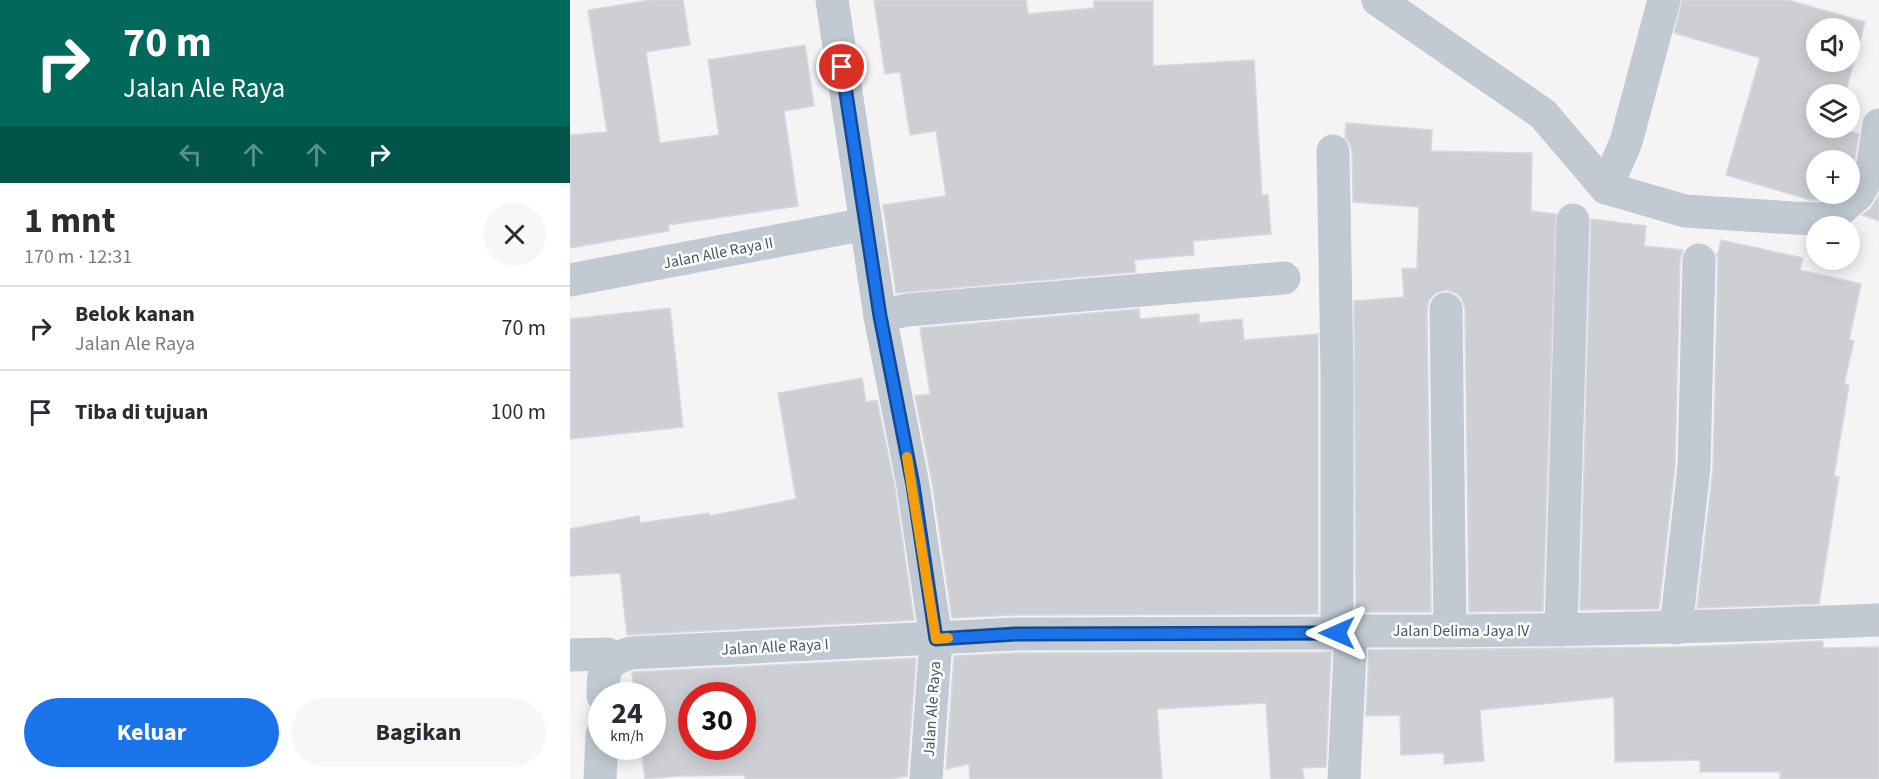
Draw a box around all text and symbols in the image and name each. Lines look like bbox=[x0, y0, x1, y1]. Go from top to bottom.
text: 70 m bbox=[123, 13, 212, 73]
map controls bbox=[1806, 18, 1860, 270]
button: sound bbox=[1806, 18, 1860, 72]
icon: right bbox=[24, 24, 102, 102]
pin bbox=[816, 41, 867, 92]
icon: arrive bbox=[825, 50, 858, 83]
text: Jalan Ale Raya bbox=[123, 69, 285, 108]
button: layers bbox=[1806, 84, 1860, 138]
icon: left bbox=[174, 138, 207, 171]
icon: ahead bbox=[237, 138, 270, 171]
icon: ahead bbox=[300, 138, 333, 171]
icon: right bbox=[363, 138, 396, 171]
button: + bbox=[1806, 150, 1860, 204]
text: 1 mnt bbox=[24, 195, 115, 246]
button: close bbox=[483, 203, 546, 266]
button: − bbox=[1806, 216, 1860, 270]
street label: Jalan Alle Raya II bbox=[661, 232, 775, 274]
text: 170 m · 12:31 bbox=[24, 243, 132, 271]
text: Belok kanan bbox=[75, 298, 195, 330]
icon: right bbox=[24, 312, 57, 345]
text: 70 m bbox=[501, 312, 546, 344]
text: Jalan Ale Raya bbox=[75, 330, 195, 358]
icon: arrive bbox=[24, 396, 57, 429]
text: Tiba di tujuan bbox=[75, 396, 208, 428]
text: 100 m bbox=[491, 396, 546, 428]
position arrow bbox=[1305, 601, 1369, 665]
street label: Jalan Delima Jaya IV bbox=[1393, 620, 1530, 642]
street label: Jalan Alle Raya I bbox=[721, 633, 829, 661]
street label: Jalan Ale Raya bbox=[918, 660, 946, 758]
speed limit sign: 30 bbox=[678, 682, 756, 760]
text: 24 bbox=[611, 692, 643, 735]
button: Keluar bbox=[24, 698, 279, 767]
button: Bagikan bbox=[291, 698, 546, 767]
text: km/h bbox=[610, 726, 644, 747]

